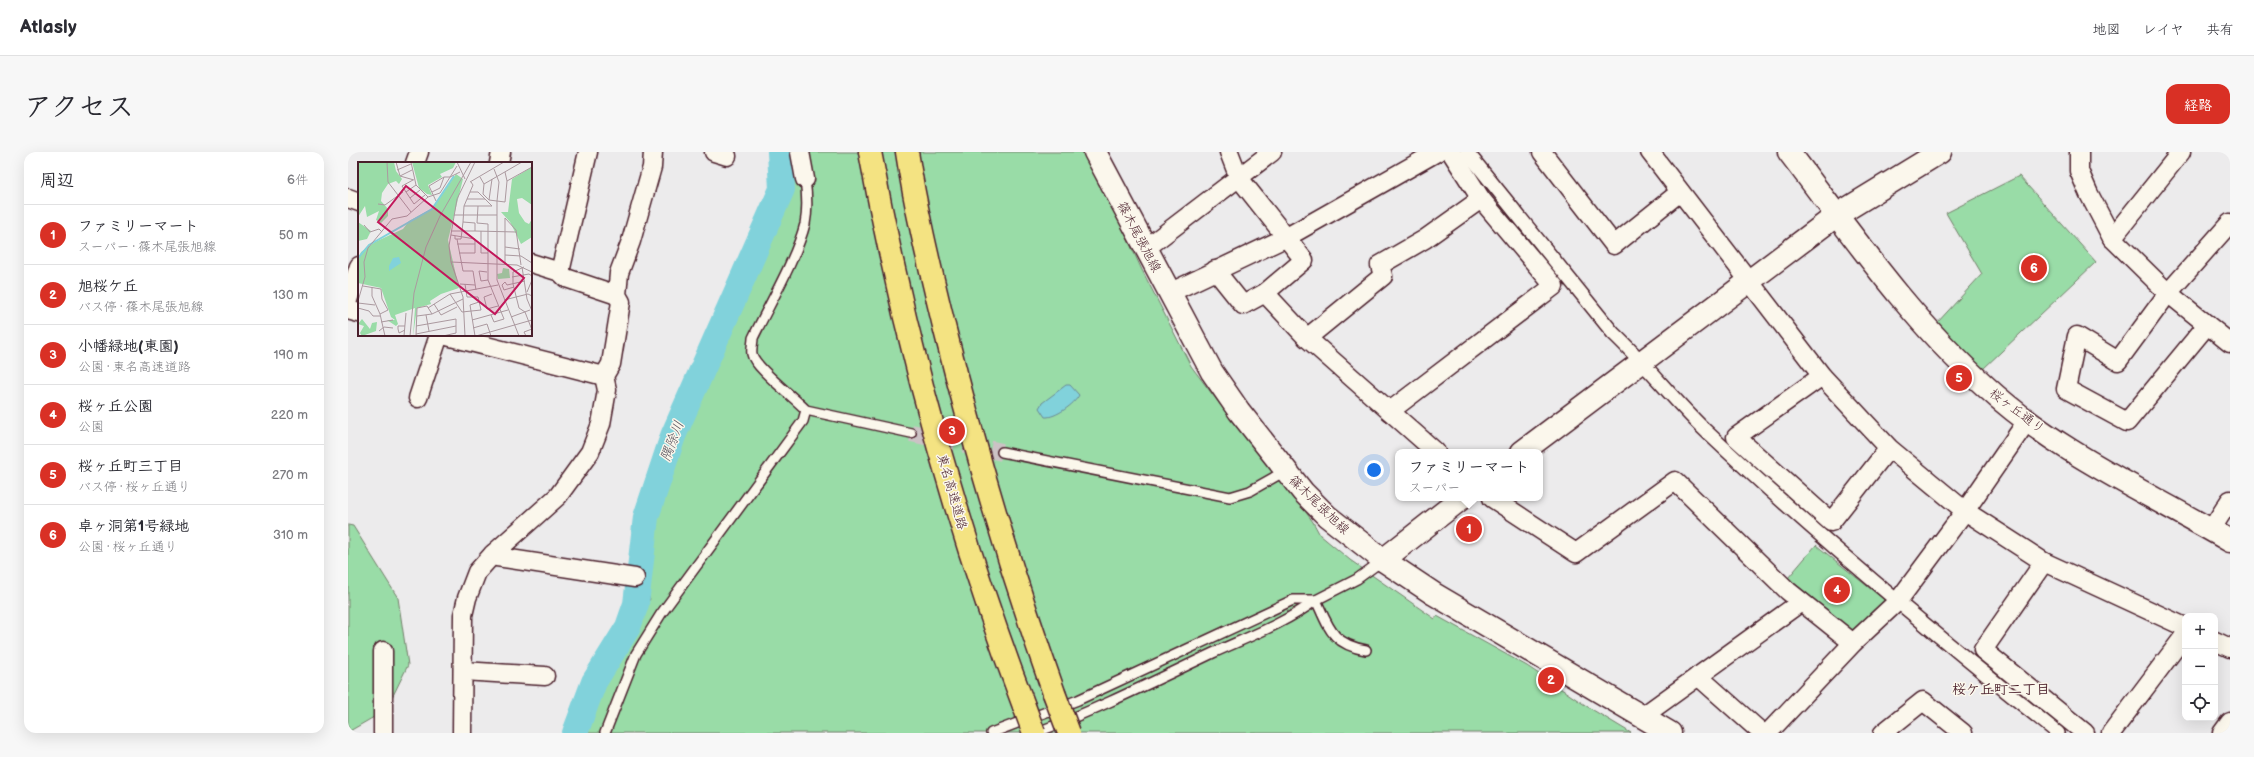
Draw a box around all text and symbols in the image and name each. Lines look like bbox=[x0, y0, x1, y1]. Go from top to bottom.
text: Atlasly bbox=[20, 16, 77, 39]
text: 地図 bbox=[2093, 21, 2121, 38]
text: レイヤ bbox=[2143, 21, 2184, 38]
text: 共有 bbox=[2206, 21, 2234, 38]
button: 経路 bbox=[2166, 84, 2230, 124]
text: アクセス bbox=[24, 91, 134, 124]
inset map bbox=[358, 162, 532, 336]
text: 周辺 bbox=[40, 171, 74, 191]
text: 6件 bbox=[287, 172, 308, 188]
street label: 篠木尾張旭線 bbox=[1114, 199, 1165, 276]
text: ファミリーマート bbox=[78, 217, 199, 236]
text: 1 bbox=[50, 227, 56, 243]
text: 50 m bbox=[279, 227, 308, 243]
text: スーパー · 篠木尾張旭線 bbox=[78, 239, 216, 255]
pin: 6 bbox=[2021, 253, 2047, 283]
text: 旭桜ケ丘 bbox=[78, 277, 138, 296]
text: 2 bbox=[49, 287, 57, 303]
text: 130 m bbox=[273, 287, 308, 303]
text: バス停 · 篠木尾張旭線 bbox=[78, 299, 203, 315]
text: 小幡緑地(東園) bbox=[78, 337, 179, 356]
text: 3 bbox=[49, 347, 57, 363]
text: 190 m bbox=[274, 347, 308, 363]
text: 公園 · 東名高速道路 bbox=[78, 359, 190, 375]
pin: 5 bbox=[1946, 363, 1972, 393]
street label: 桜ヶ丘通り bbox=[1986, 385, 2048, 437]
text: 桜ヶ丘公園 bbox=[78, 397, 153, 416]
text: 4 bbox=[49, 407, 57, 423]
text: 220 m bbox=[271, 407, 308, 423]
pin: 3 bbox=[939, 416, 965, 446]
water label: 隅除川 bbox=[657, 418, 687, 464]
text: 公園 bbox=[78, 419, 104, 435]
popup bbox=[1395, 449, 1543, 501]
street label: 東名高速道路 bbox=[934, 452, 970, 532]
text: 桜ヶ丘町三丁目 bbox=[78, 457, 183, 476]
text: ファミリーマート bbox=[1409, 458, 1529, 477]
your location bbox=[1364, 460, 1384, 480]
text: 5 bbox=[49, 467, 57, 483]
text: 270 m bbox=[272, 467, 308, 483]
street label: 篠木尾張旭線 bbox=[1285, 472, 1353, 539]
text: バス停 · 桜ヶ丘通り bbox=[78, 479, 190, 495]
text: スーパー bbox=[1409, 480, 1460, 496]
pin: 1 bbox=[1456, 514, 1482, 544]
text: 卓ヶ洞第1号緑地 bbox=[78, 517, 189, 536]
text: 6 bbox=[49, 527, 57, 543]
text: 310 m bbox=[273, 527, 308, 543]
text: 公園 · 桜ヶ丘通り bbox=[78, 539, 177, 555]
pin: 4 bbox=[1824, 575, 1850, 605]
map controls bbox=[2182, 613, 2218, 721]
button: + bbox=[2182, 613, 2218, 649]
button: − bbox=[2182, 649, 2218, 685]
pin: 2 bbox=[1538, 665, 1564, 695]
district label: 桜ケ丘町二丁目 bbox=[1952, 681, 2050, 698]
button: locate bbox=[2182, 685, 2218, 721]

